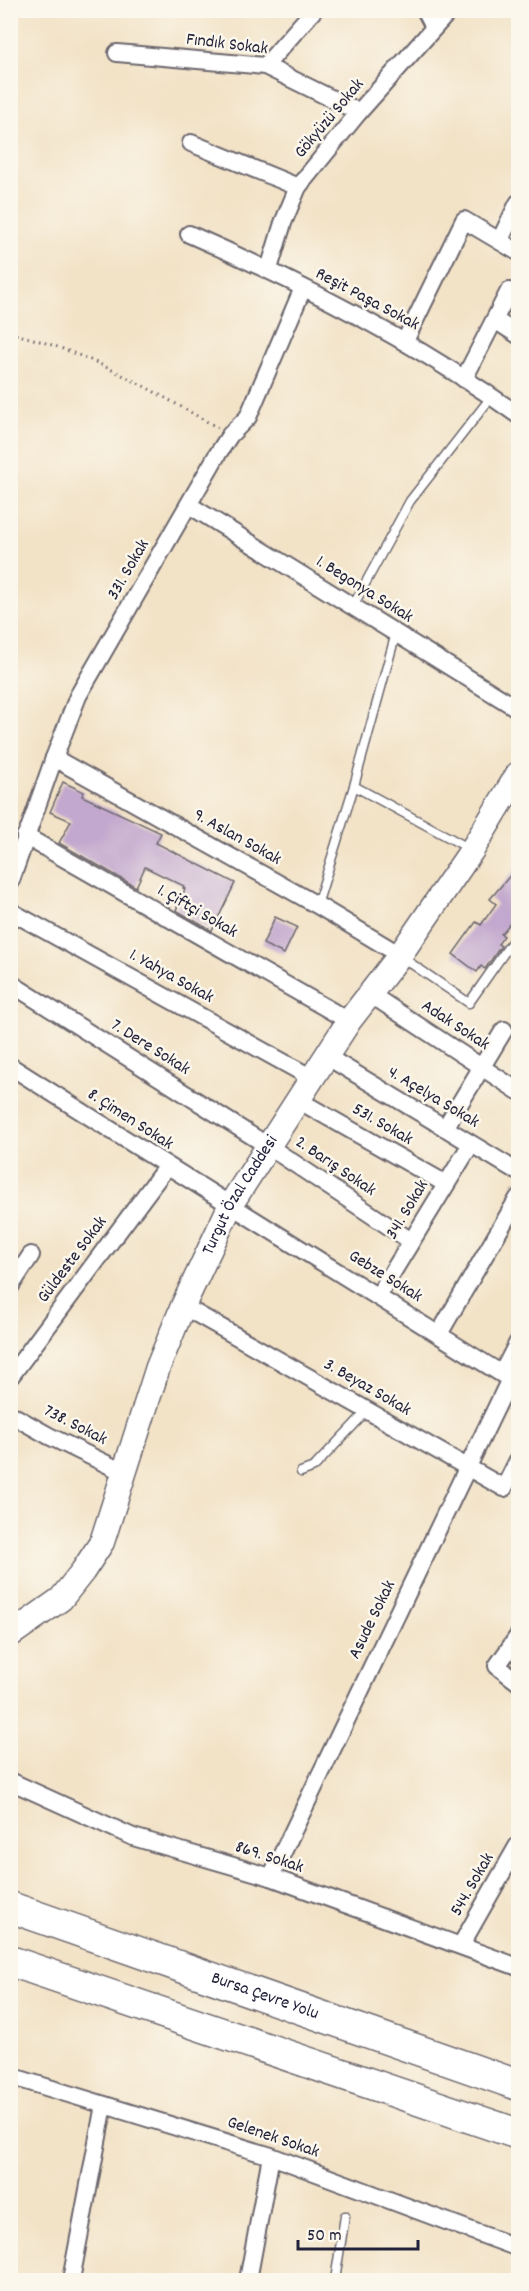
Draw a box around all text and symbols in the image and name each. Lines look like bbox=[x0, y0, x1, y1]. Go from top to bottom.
street label: Fındık Sokak bbox=[185, 28, 269, 62]
street label: Gökyüzü Sokak bbox=[289, 74, 371, 164]
street label: Reşit Paşa Sokak bbox=[311, 262, 423, 338]
street label: 331. Sokak bbox=[102, 535, 156, 605]
street label: 1. Begonya Sokak bbox=[310, 550, 418, 630]
street label: 9. Aslan Sokak bbox=[188, 804, 286, 872]
street label: 1. Çiftçi Sokak bbox=[152, 879, 242, 945]
street label: 1. Yahya Sokak bbox=[124, 943, 218, 1011]
street label: Adak Sokak bbox=[416, 994, 494, 1058]
street label: 7. Dere Sokak bbox=[106, 1014, 194, 1082]
street label: 4. Açelya Sokak bbox=[382, 1061, 484, 1135]
street label: 8. Çimen Sokak bbox=[82, 1083, 178, 1157]
street label: 531. Sokak bbox=[347, 1098, 417, 1152]
street label: Turgut Özal Caddesi bbox=[196, 1131, 284, 1259]
street label: 2. Barış Sokak bbox=[289, 1131, 381, 1203]
street label: 341. Sokak bbox=[380, 1175, 436, 1245]
street label: Güldeste Sokak bbox=[32, 1211, 114, 1309]
street label: Gebze Sokak bbox=[343, 1244, 427, 1310]
street label: 3. Beyaz Sokak bbox=[319, 1353, 415, 1423]
street label: 738. Sokak bbox=[39, 1399, 111, 1453]
street label: Asude Sokak bbox=[343, 1576, 403, 1664]
street label: 869. Sokak bbox=[232, 1835, 306, 1881]
street label: 544. Sokak bbox=[445, 1849, 501, 1921]
street label: Bursa Çevre Yolu bbox=[208, 1966, 322, 2027]
street label: Gelenek Sokak bbox=[223, 2111, 323, 2165]
scale bar bbox=[298, 2213, 418, 2251]
text: 50 m bbox=[307, 2224, 342, 2249]

